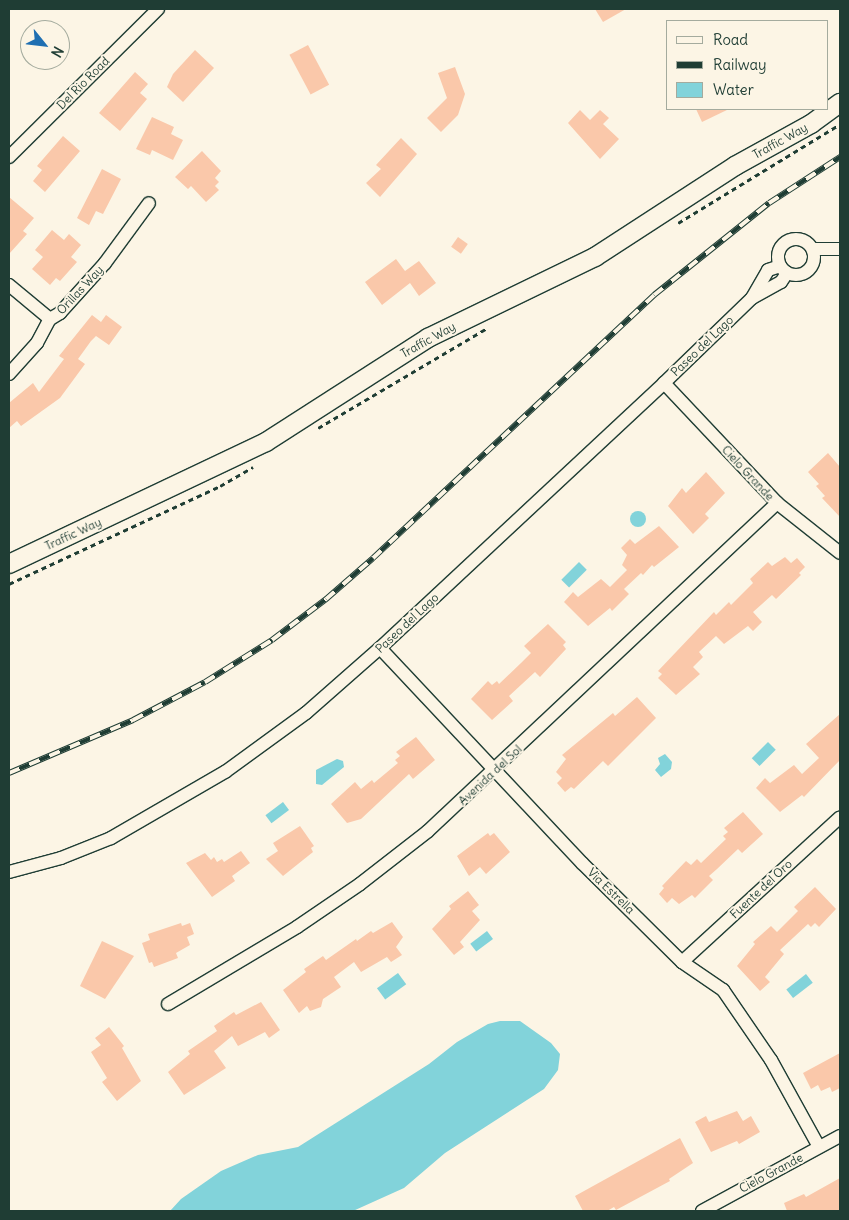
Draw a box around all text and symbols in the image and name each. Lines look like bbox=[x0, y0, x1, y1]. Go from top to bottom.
north arrow bbox=[20, 20, 70, 70]
legend bbox=[666, 20, 829, 110]
text: Road bbox=[713, 30, 748, 49]
text: N bbox=[47, 43, 67, 60]
street label: Del Rio Road bbox=[54, 54, 112, 112]
text: Railway bbox=[713, 55, 767, 74]
text: Water bbox=[713, 80, 754, 99]
street label: Traffic Way bbox=[750, 120, 810, 162]
street label: Orillas Way bbox=[54, 263, 106, 317]
street label: Paseo del Lago bbox=[668, 313, 736, 379]
street label: Traffic Way bbox=[398, 319, 458, 361]
street label: Cielo Grande bbox=[719, 442, 777, 504]
street label: Traffic Way bbox=[42, 515, 104, 553]
street label: Paseo del Lago bbox=[372, 590, 442, 656]
street label: Avenida del Sol bbox=[455, 742, 525, 808]
street label: Fuente del Oro bbox=[727, 857, 795, 921]
street label: Via Estrella bbox=[585, 865, 637, 917]
street label: Cielo Grande bbox=[737, 1150, 805, 1196]

